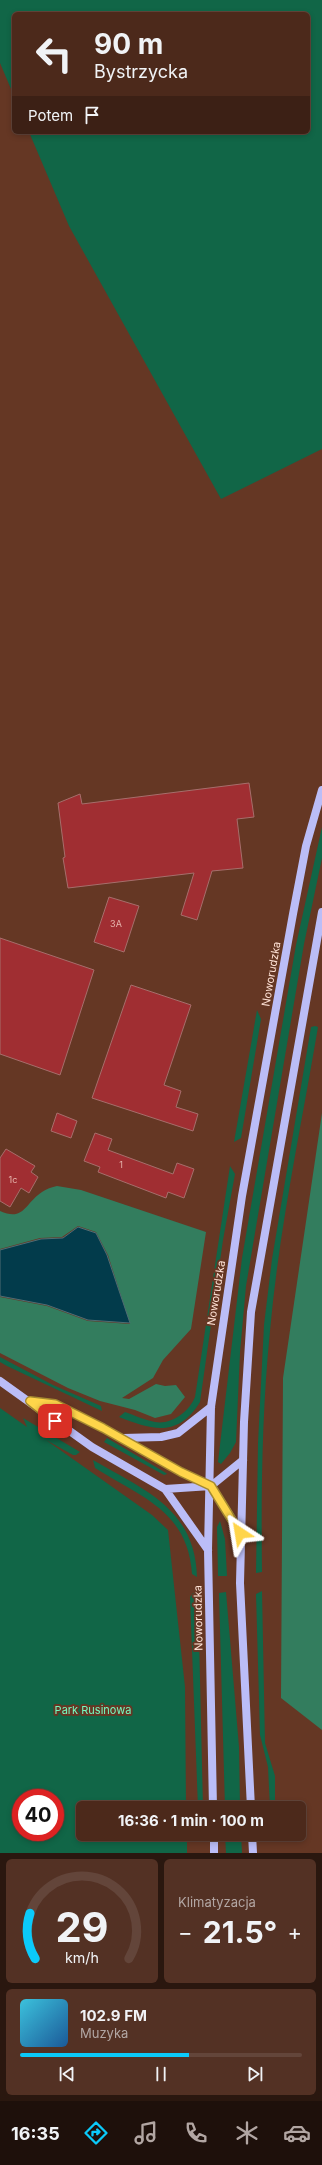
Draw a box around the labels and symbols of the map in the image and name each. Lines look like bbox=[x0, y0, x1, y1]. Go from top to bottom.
house number: 3A bbox=[110, 918, 122, 929]
street label: Noworudzka bbox=[258, 940, 284, 1008]
house number: 1 bbox=[119, 1159, 123, 1170]
house number: 1c bbox=[9, 1174, 17, 1185]
street label: Noworudzka bbox=[204, 1259, 228, 1327]
pin bbox=[38, 1404, 72, 1438]
position arrow bbox=[219, 1512, 261, 1554]
street label: Noworudzka bbox=[190, 1585, 206, 1651]
park label: Park Rusinowa bbox=[55, 1703, 131, 1717]
speed limit sign: 40 bbox=[12, 1789, 64, 1841]

